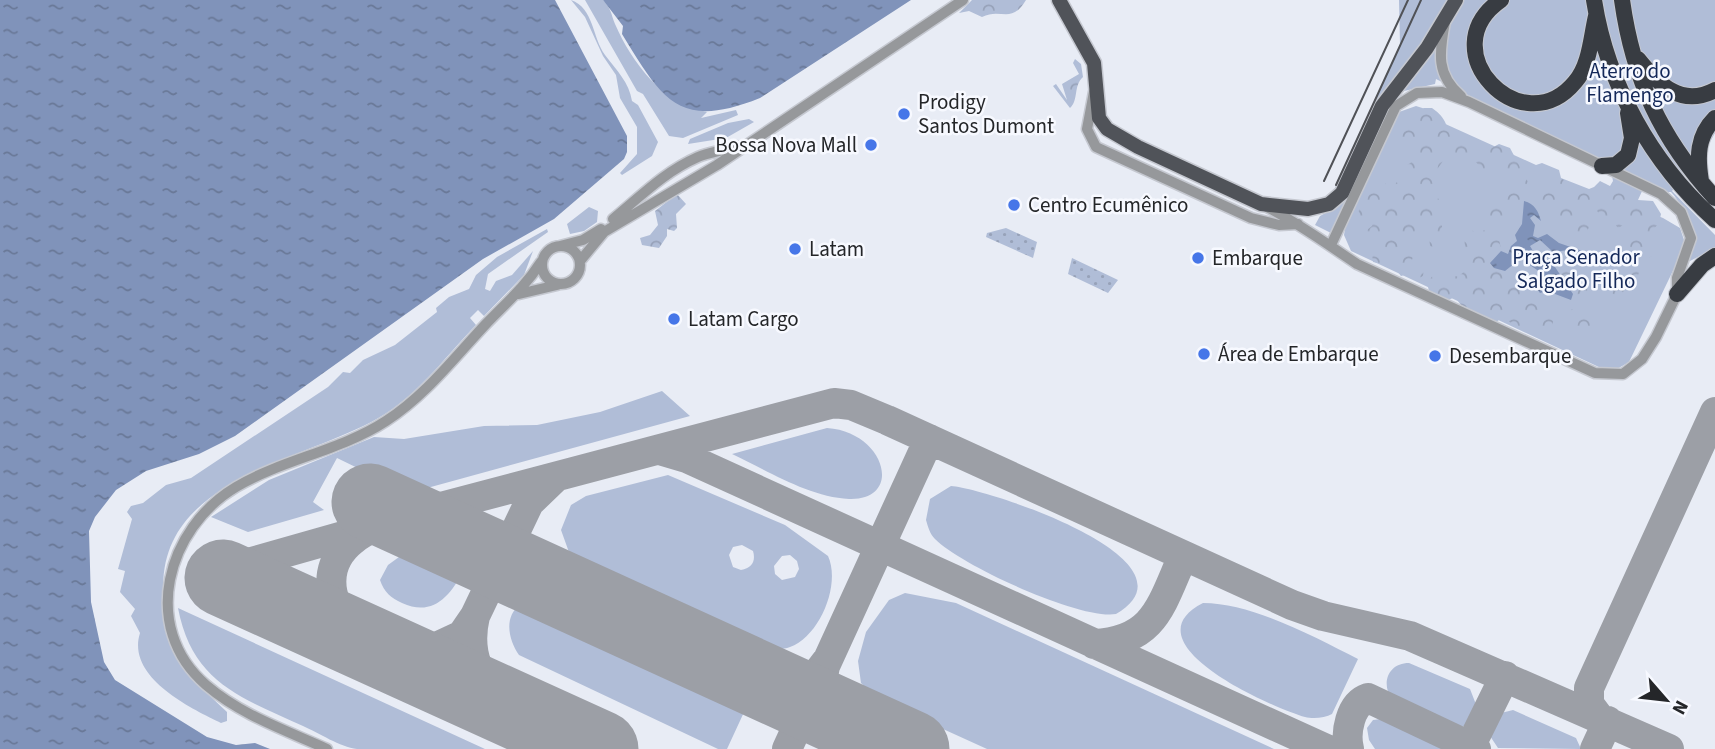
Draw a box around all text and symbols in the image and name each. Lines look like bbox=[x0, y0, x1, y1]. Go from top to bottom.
park label: Aterro do Flamengo bbox=[1586, 56, 1674, 110]
place label: Prodigy Santos Dumont bbox=[918, 87, 1054, 141]
marker: Prodigy Santos Dumont bbox=[896, 106, 912, 122]
place label: Bossa Nova Mall bbox=[715, 130, 857, 160]
marker: Bossa Nova Mall bbox=[863, 137, 879, 153]
place label: Centro Ecumênico bbox=[1028, 190, 1189, 220]
marker: Centro Ecumênico bbox=[1006, 197, 1022, 213]
place label: Latam bbox=[809, 234, 864, 264]
marker: Latam bbox=[787, 241, 803, 257]
park label: Praça Senador Salgado Filho bbox=[1512, 242, 1640, 296]
place label: Embarque bbox=[1212, 243, 1303, 273]
marker: Embarque bbox=[1190, 250, 1206, 266]
place label: Latam Cargo bbox=[688, 304, 799, 334]
marker: Latam Cargo bbox=[666, 311, 682, 327]
place label: Área de Embarque bbox=[1218, 339, 1379, 369]
place label: Desembarque bbox=[1449, 341, 1571, 371]
marker: Área de Embarque bbox=[1196, 346, 1212, 362]
marker: Desembarque bbox=[1427, 348, 1443, 364]
north arrow bbox=[1631, 665, 1701, 735]
text: N bbox=[1665, 695, 1695, 719]

